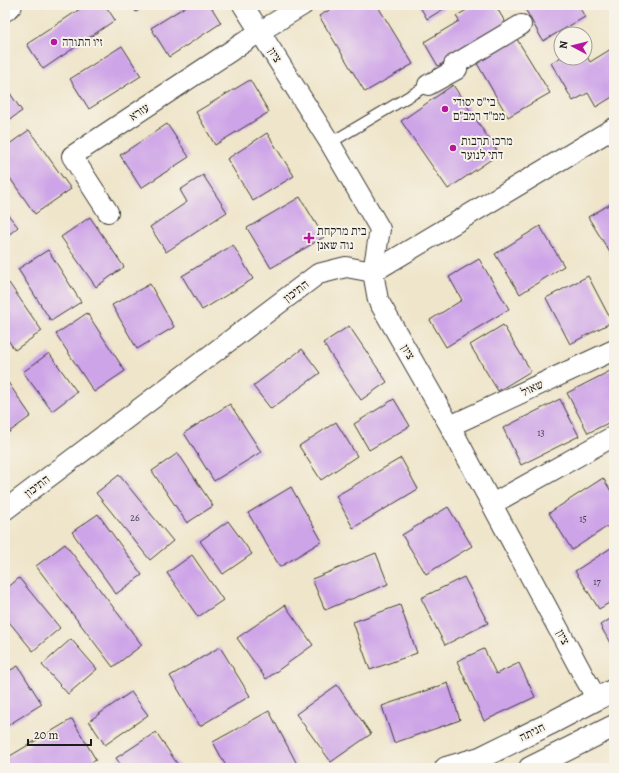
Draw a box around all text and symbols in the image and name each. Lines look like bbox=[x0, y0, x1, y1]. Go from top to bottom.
north arrow bbox=[553, 26, 593, 66]
place label: זיו התורה bbox=[62, 34, 102, 50]
marker: זיו התורה bbox=[49, 37, 59, 47]
text: N bbox=[556, 40, 572, 50]
street label: ציון bbox=[264, 44, 286, 66]
place label: בי"ס יסודי ממ"ד רמב"ם bbox=[453, 94, 505, 124]
street label: עזרא bbox=[126, 99, 152, 124]
marker: בי"ס יסודי ממ"ד רמב"ם bbox=[440, 104, 450, 114]
place label: מרכז תרבות דתי לנוער bbox=[461, 133, 513, 163]
marker: מרכז תרבות דתי לנוער bbox=[448, 143, 458, 153]
place label: בית מרקחת נוה שאנן bbox=[317, 223, 367, 253]
marker: בית מרקחת נוה שאנן bbox=[304, 233, 314, 243]
street label: התיכון bbox=[280, 276, 312, 306]
street label: ציון bbox=[397, 342, 419, 363]
street label: שאול bbox=[518, 376, 546, 400]
house number: 13 bbox=[537, 426, 545, 439]
street label: התיכון bbox=[21, 471, 53, 501]
house number: 26 bbox=[130, 511, 140, 524]
house number: 15 bbox=[579, 512, 587, 525]
house number: 17 bbox=[593, 575, 602, 588]
street label: ציון bbox=[552, 627, 574, 648]
street label: חניתה bbox=[516, 719, 548, 745]
scale bar bbox=[28, 721, 91, 747]
text: 20 m bbox=[34, 727, 58, 743]

